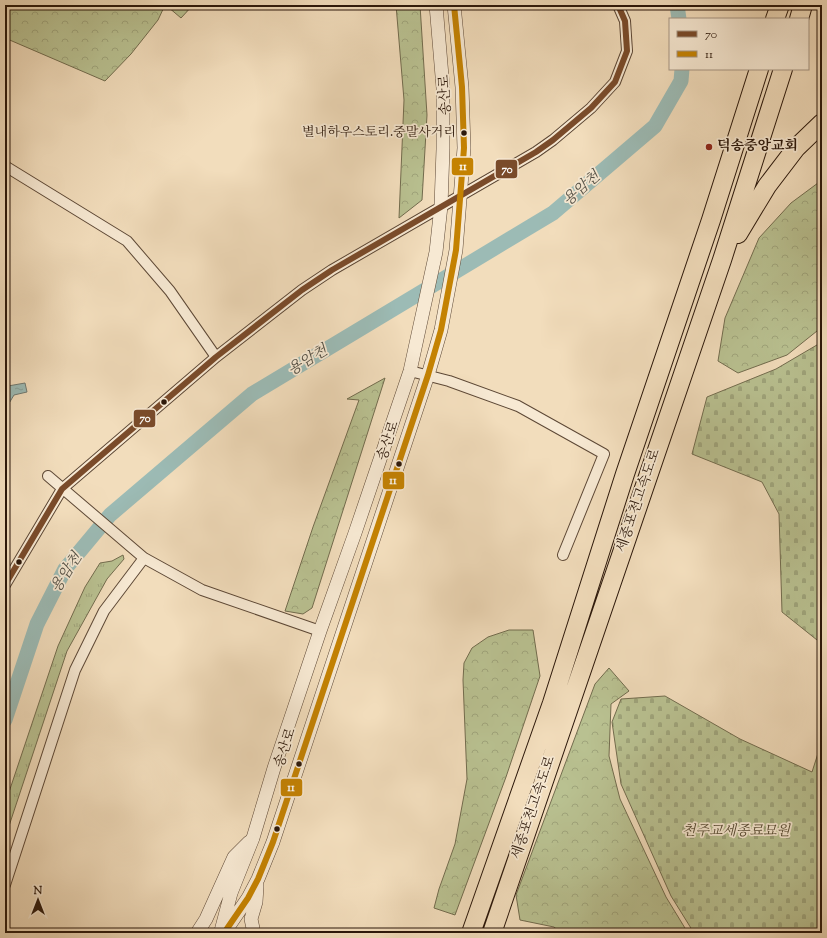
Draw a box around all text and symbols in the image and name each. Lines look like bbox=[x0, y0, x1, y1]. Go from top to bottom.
legend bbox=[669, 18, 809, 70]
text: 70 bbox=[705, 26, 717, 44]
text: 11 bbox=[705, 46, 713, 64]
street label: 송산로 bbox=[435, 74, 457, 116]
place label: 별내하우스토리.중말사거리 bbox=[302, 124, 456, 142]
marker: 별내하우스토리.중말사거리 bbox=[459, 128, 469, 138]
place label: 덕송중앙교회 bbox=[717, 137, 798, 157]
marker: 덕송중앙교회 bbox=[704, 142, 714, 152]
line badge: 11 bbox=[451, 157, 474, 176]
text: 11 bbox=[458, 159, 467, 175]
line badge: 70 bbox=[495, 159, 518, 179]
text: 70 bbox=[501, 162, 513, 178]
water label: 용암천 bbox=[559, 166, 606, 211]
water label: 용암천 bbox=[284, 340, 333, 381]
unlabelled marker bbox=[159, 397, 169, 407]
line badge: 70 bbox=[133, 409, 156, 428]
text: 70 bbox=[139, 411, 151, 427]
street label: 송산로 bbox=[373, 418, 405, 463]
street label: 세종포천고속도로 bbox=[612, 446, 666, 555]
unlabelled marker bbox=[394, 459, 404, 469]
line badge: 11 bbox=[382, 471, 405, 490]
text: 11 bbox=[388, 473, 397, 489]
water label: 용암천 bbox=[46, 548, 88, 597]
unlabelled marker bbox=[14, 557, 24, 567]
street label: 송산로 bbox=[270, 725, 302, 770]
street label: 세종포천고속도로 bbox=[507, 753, 561, 862]
unlabelled marker bbox=[294, 759, 304, 769]
line badge: 11 bbox=[280, 778, 303, 797]
text: 11 bbox=[286, 780, 295, 796]
park label: 천주교세종료묘원 bbox=[682, 822, 792, 842]
unlabelled marker bbox=[272, 824, 282, 834]
north arrow bbox=[18, 880, 58, 920]
text: N bbox=[33, 883, 43, 899]

